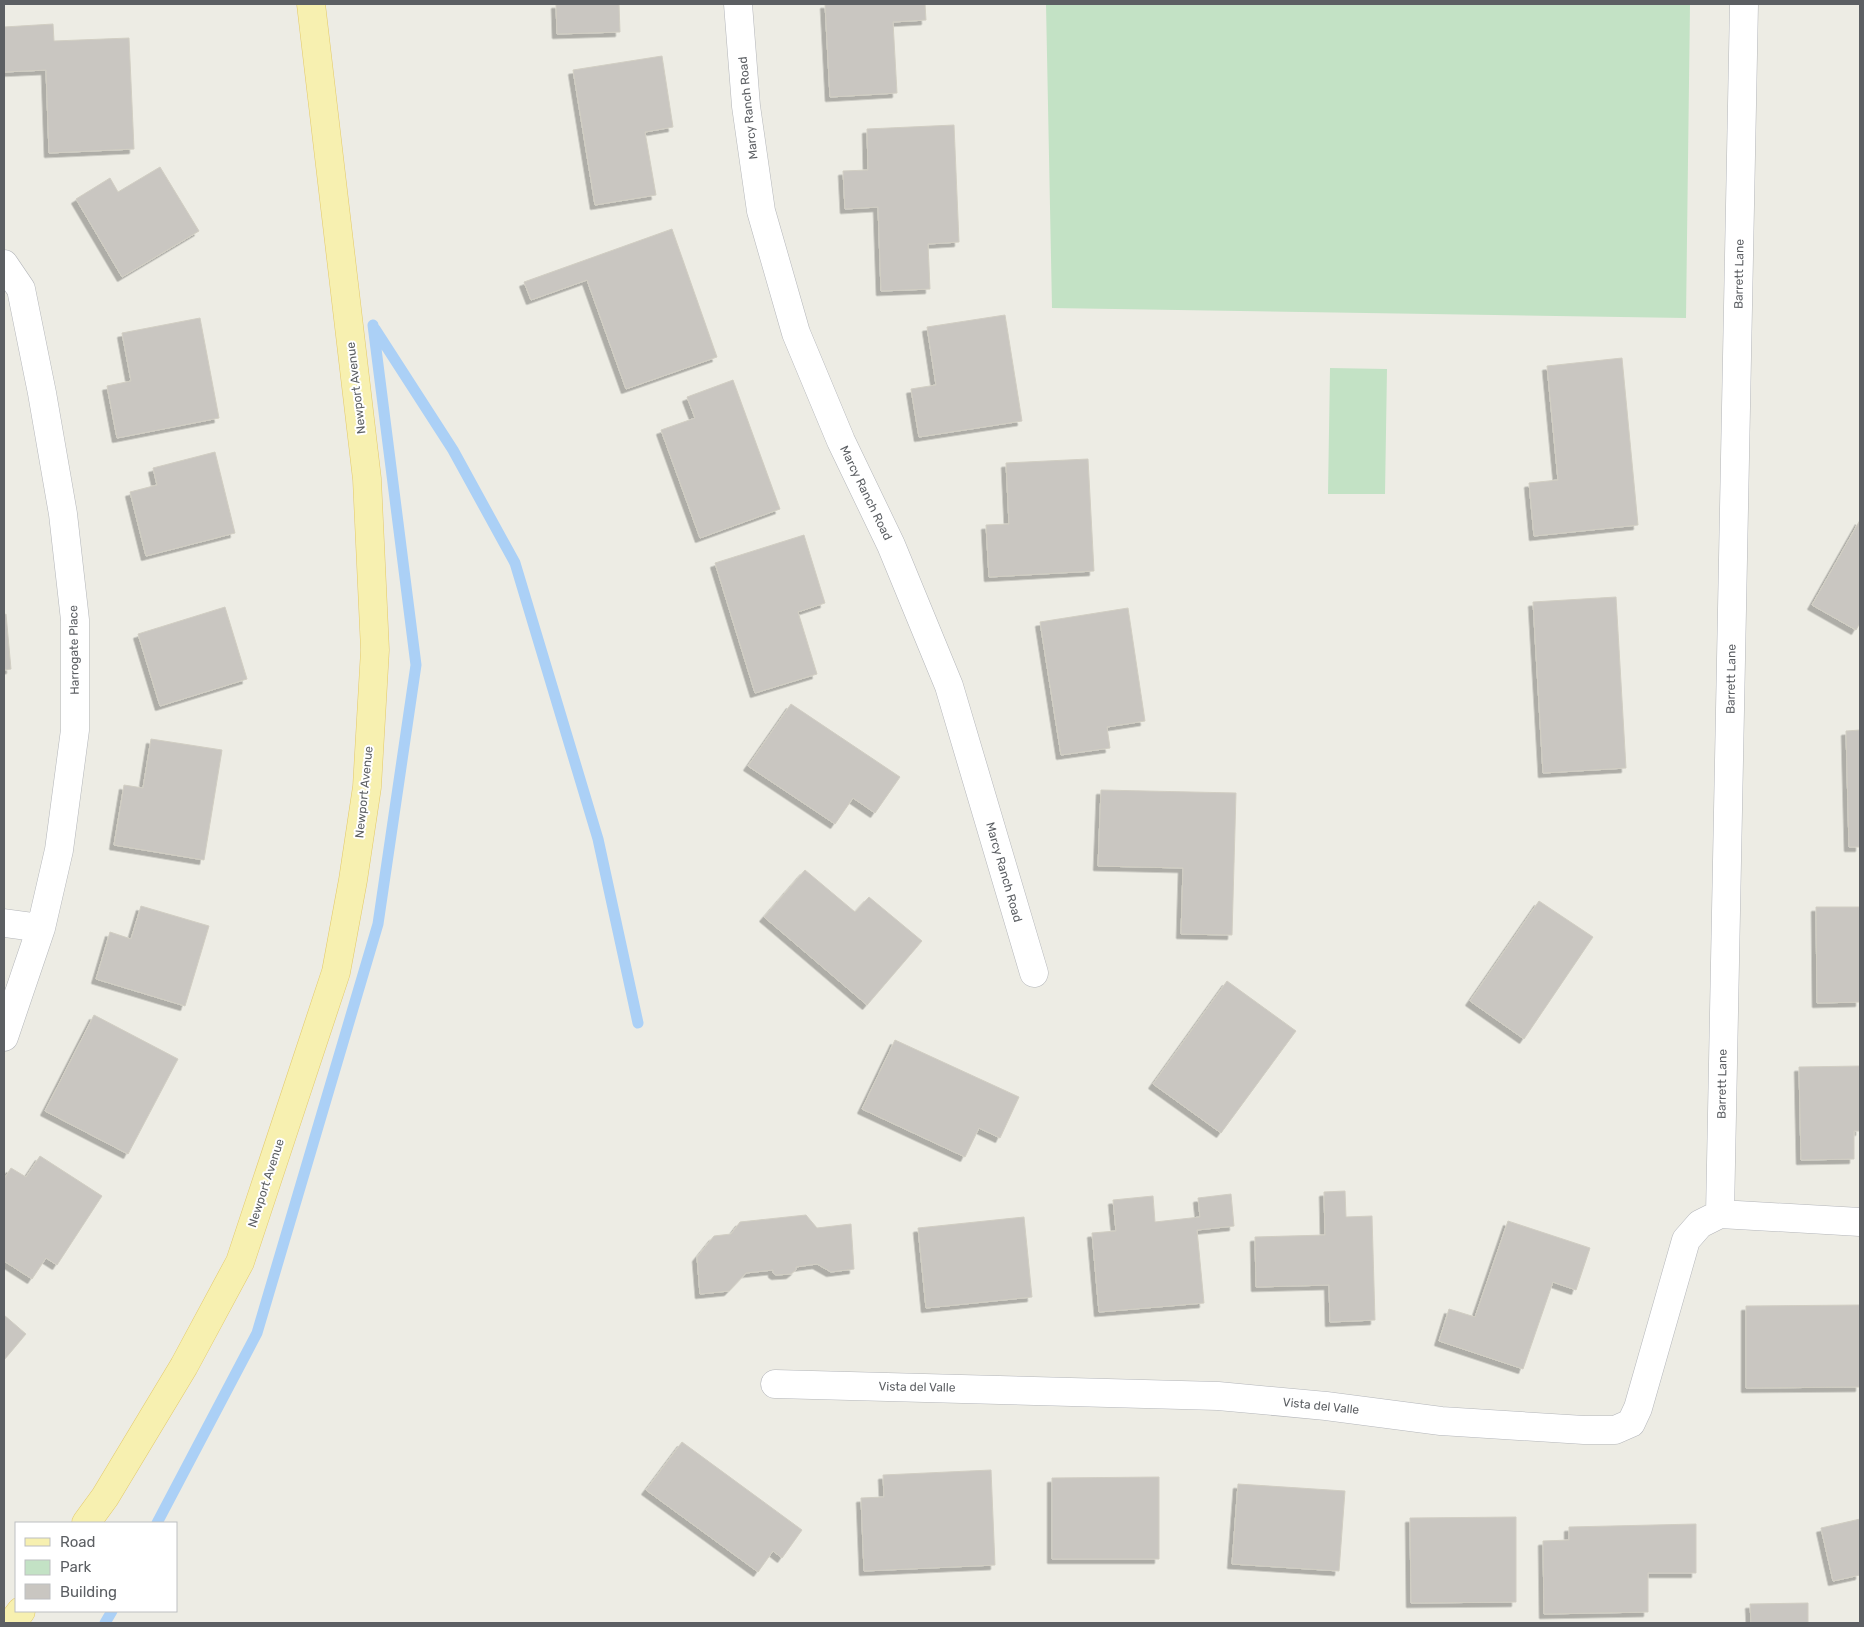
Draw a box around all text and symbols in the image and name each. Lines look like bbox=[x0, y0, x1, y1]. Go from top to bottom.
street label: Marcy Ranch Road bbox=[736, 56, 760, 160]
street label: Barrett Lane bbox=[1731, 239, 1747, 309]
street label: Newport Avenue bbox=[343, 341, 369, 435]
street label: Marcy Ranch Road bbox=[837, 443, 895, 543]
street label: Harrogate Place bbox=[66, 605, 82, 695]
street label: Barrett Lane bbox=[1723, 644, 1739, 714]
street label: Newport Avenue bbox=[352, 745, 376, 839]
street label: Marcy Ranch Road bbox=[983, 820, 1025, 924]
street label: Barrett Lane bbox=[1714, 1049, 1730, 1119]
street label: Newport Avenue bbox=[245, 1137, 287, 1229]
street label: Vista del Valle bbox=[878, 1379, 956, 1395]
street label: Vista del Valle bbox=[1282, 1395, 1360, 1417]
legend bbox=[15, 1522, 178, 1612]
text: Road bbox=[60, 1533, 96, 1551]
text: Park bbox=[60, 1558, 91, 1576]
text: Building bbox=[60, 1583, 117, 1601]

